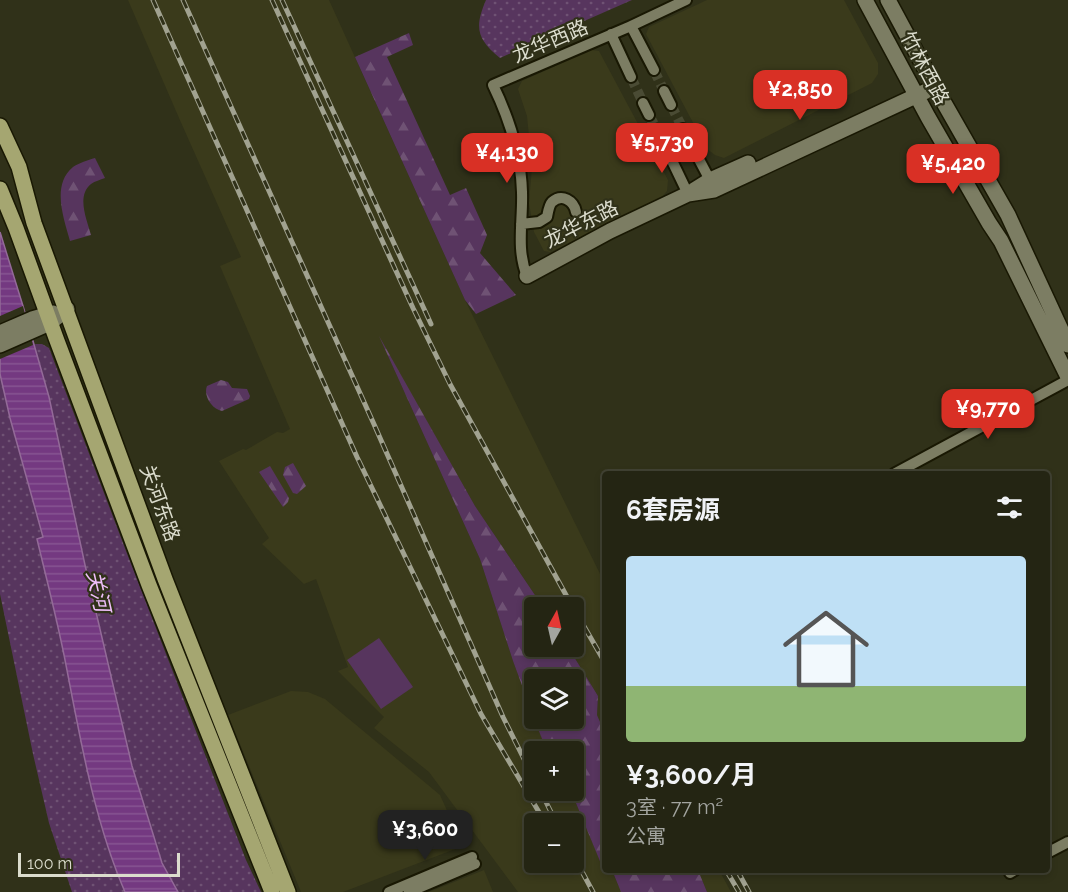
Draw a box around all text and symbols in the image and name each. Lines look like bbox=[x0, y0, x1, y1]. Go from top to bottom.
street label: 龙华西路 bbox=[508, 14, 592, 68]
street label: 竹林西路 bbox=[896, 27, 954, 109]
pin: ¥2,850 bbox=[751, 70, 849, 121]
text: ¥2,850 bbox=[767, 77, 833, 101]
pin: ¥5,730 bbox=[613, 123, 711, 174]
text: ¥5,730 bbox=[630, 130, 694, 154]
pin: ¥4,130 bbox=[458, 133, 556, 184]
text: ¥4,130 bbox=[475, 140, 539, 164]
pin: ¥5,420 bbox=[904, 144, 1002, 195]
text: ¥5,420 bbox=[921, 151, 985, 175]
street label: 龙华东路 bbox=[540, 195, 622, 253]
pin: ¥9,770 bbox=[939, 389, 1037, 440]
text: ¥9,770 bbox=[955, 396, 1021, 420]
street label: 关河东路 bbox=[135, 461, 185, 545]
icon: filters bbox=[993, 491, 1026, 524]
text: 6套房源 bbox=[626, 495, 720, 525]
water label: 关河 bbox=[82, 568, 116, 618]
icon: home bbox=[772, 595, 880, 703]
north arrow bbox=[524, 597, 584, 657]
map controls bbox=[524, 597, 584, 873]
button: layers bbox=[524, 669, 584, 729]
button: + bbox=[524, 741, 584, 801]
text: ¥3,600/月 bbox=[626, 760, 757, 790]
text: 3室 · 77 m² bbox=[626, 795, 723, 819]
pin: ¥3,600 bbox=[376, 810, 474, 861]
button: − bbox=[524, 813, 584, 873]
text: ¥3,600 bbox=[392, 817, 458, 841]
text: 公寓 bbox=[626, 824, 666, 848]
scale bar bbox=[18, 850, 180, 878]
text: 100 m bbox=[27, 854, 72, 873]

